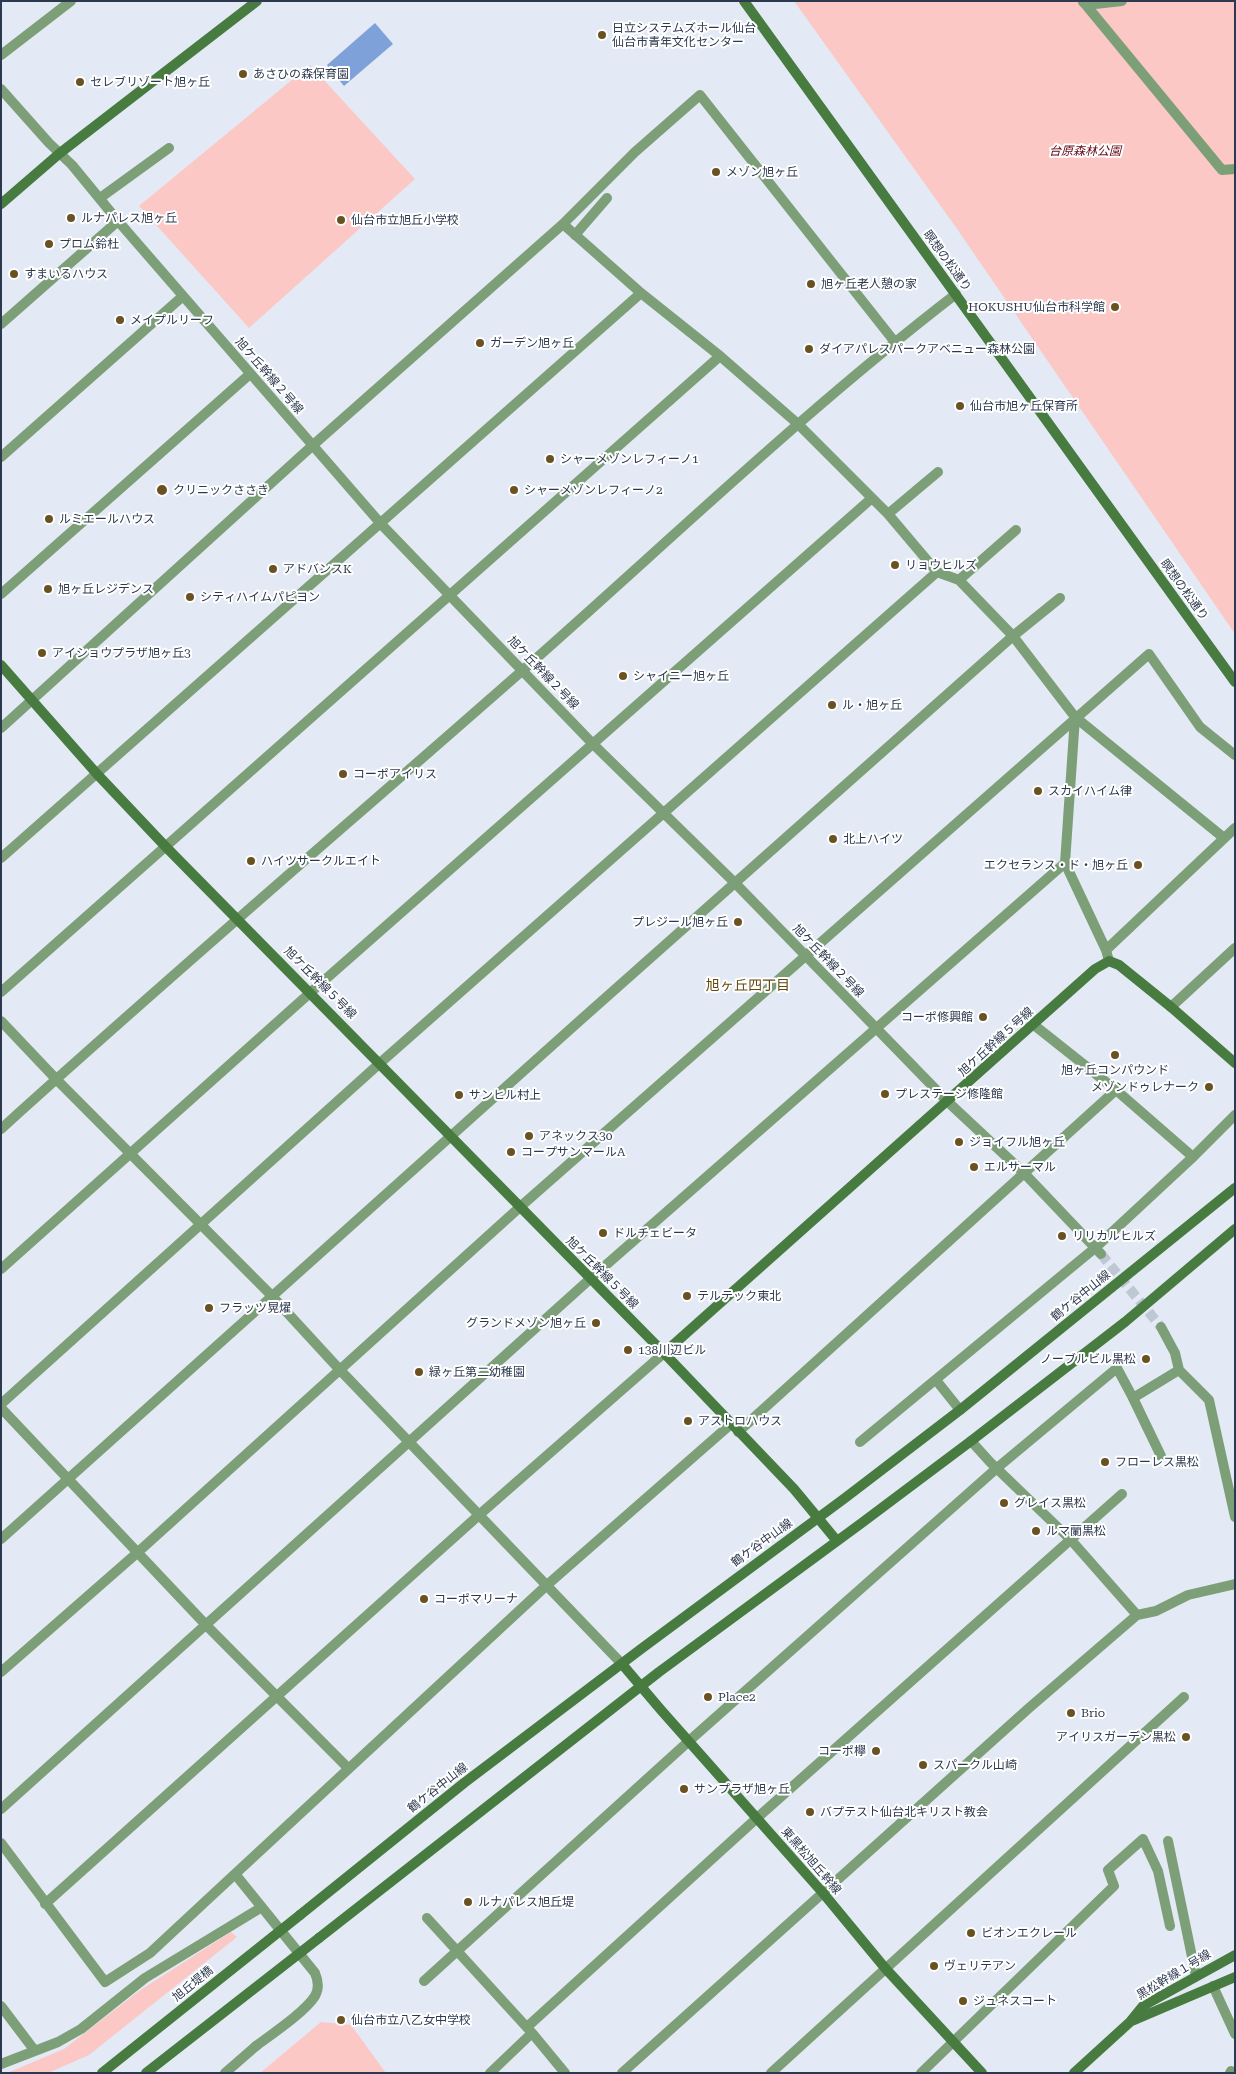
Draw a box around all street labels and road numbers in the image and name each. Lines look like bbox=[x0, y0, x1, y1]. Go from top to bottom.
street label: 瞑想の松通り bbox=[920, 228, 974, 294]
street label: 旭ケ丘幹線２号線 bbox=[232, 335, 306, 417]
street label: 瞑想の松通り bbox=[1157, 557, 1211, 623]
street label: 旭ケ丘幹線２号線 bbox=[504, 633, 582, 713]
street label: 旭ケ丘幹線２号線 bbox=[789, 921, 867, 1001]
street label: 旭ケ丘幹線５号線 bbox=[281, 944, 359, 1022]
street label: 旭ケ丘幹線５号線 bbox=[956, 1005, 1036, 1079]
street label: 旭ケ丘幹線５号線 bbox=[563, 1234, 641, 1312]
street label: 鶴ケ谷中山線 bbox=[1048, 1268, 1114, 1324]
street label: 鶴ケ谷中山線 bbox=[729, 1516, 795, 1570]
street label: 鶴ケ谷中山線 bbox=[405, 1760, 471, 1816]
street label: 東黒松旭丘幹線 bbox=[778, 1825, 844, 1897]
street label: 黒松幹線１号線 bbox=[1134, 1947, 1214, 2003]
street label: 旭丘堤橋 bbox=[170, 1963, 216, 2005]

